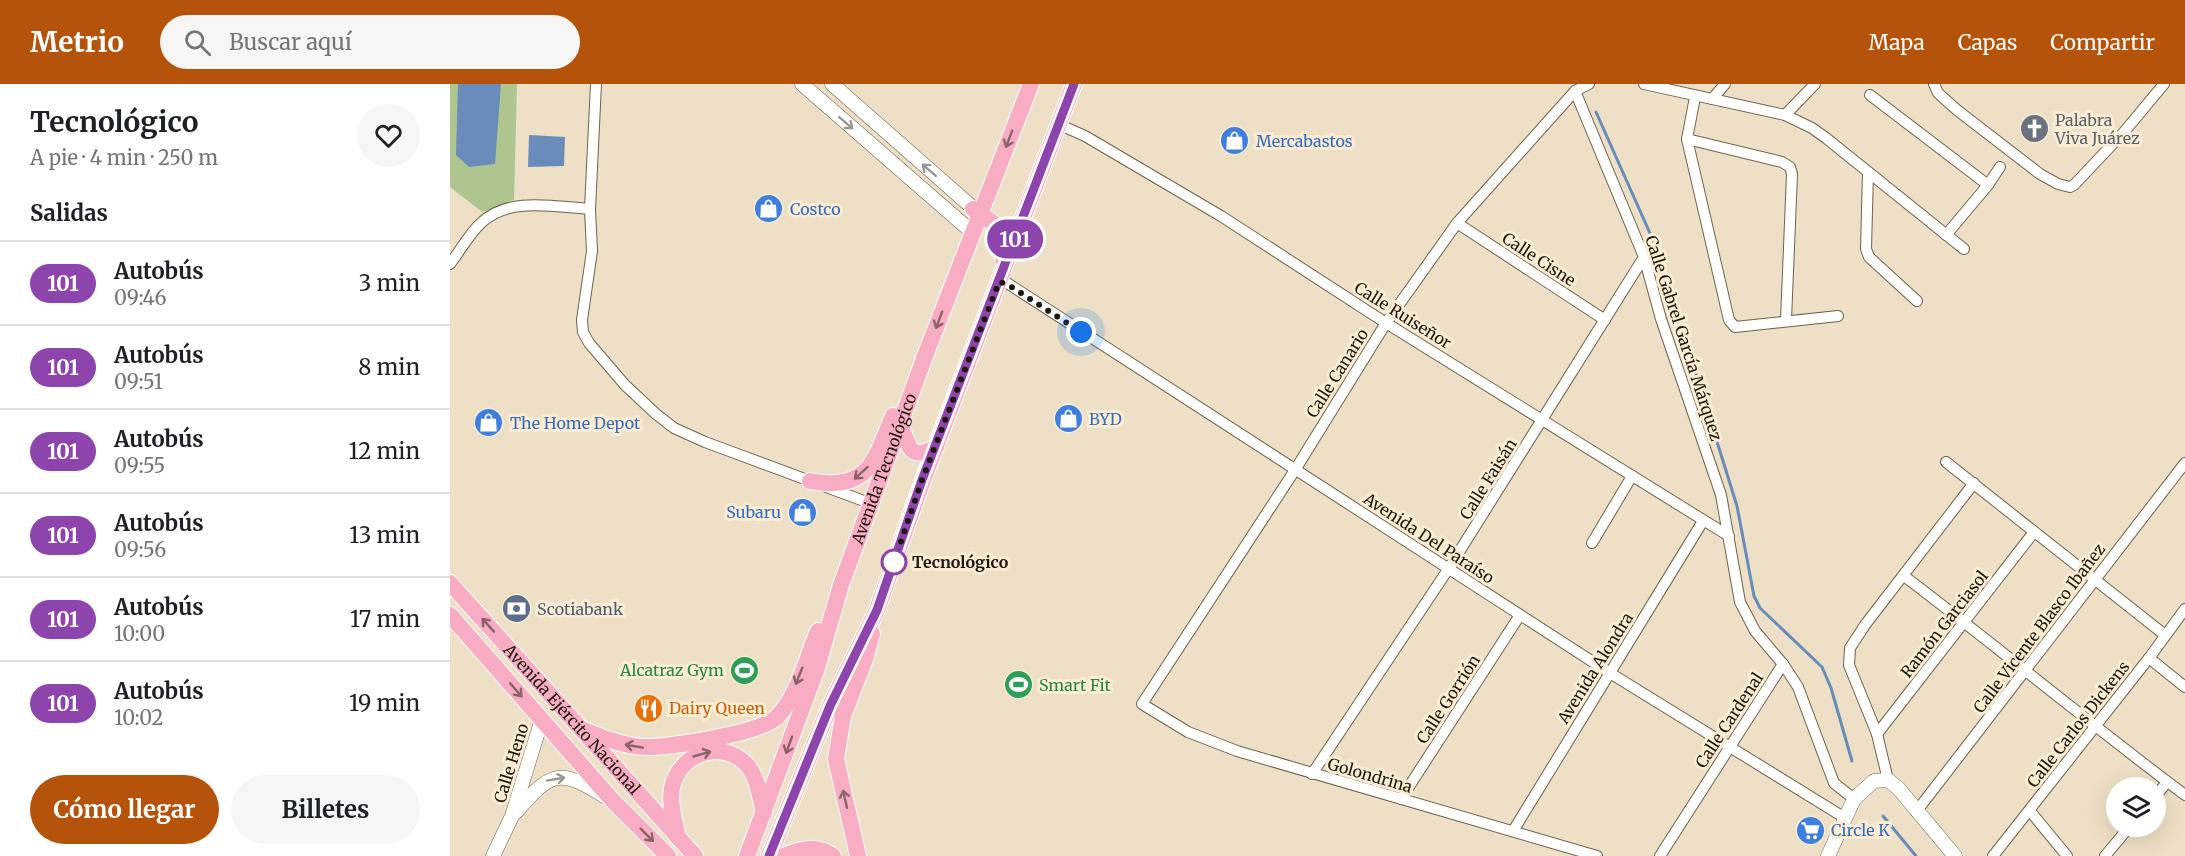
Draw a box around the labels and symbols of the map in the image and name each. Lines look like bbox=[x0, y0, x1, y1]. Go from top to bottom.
place label: Palabra Viva Juárez bbox=[2054, 110, 2140, 148]
church icon: Palabra Viva Juárez bbox=[2018, 113, 2050, 145]
one-way arrow bbox=[838, 116, 854, 129]
shop icon: Mercabastos bbox=[1219, 125, 1251, 157]
one-way arrow bbox=[1003, 129, 1014, 147]
place label: Mercabastos bbox=[1256, 131, 1353, 151]
one-way arrow bbox=[922, 163, 937, 177]
shop icon: Costco bbox=[753, 193, 785, 225]
place label: Costco bbox=[790, 199, 841, 219]
line badge: 101 bbox=[980, 220, 1050, 258]
street label: Calle Cisne bbox=[1499, 228, 1579, 290]
street label: Calle Gabrel García Márquez bbox=[1641, 233, 1727, 444]
street label: Calle Ruiseñor bbox=[1351, 277, 1455, 353]
one-way arrow bbox=[933, 311, 944, 329]
your location bbox=[1066, 317, 1096, 347]
street label: Calle Canario bbox=[1302, 325, 1372, 421]
street label: Avenida Tecnológico bbox=[847, 390, 921, 548]
shop icon: BYD bbox=[1052, 403, 1084, 435]
shop icon: The Home Depot bbox=[473, 407, 505, 439]
place label: BYD bbox=[1089, 409, 1122, 429]
place label: The Home Depot bbox=[510, 413, 641, 433]
street label: Calle Faisán bbox=[1455, 435, 1521, 523]
one-way arrow bbox=[854, 466, 869, 480]
street label: Avenida Del Paraíso bbox=[1359, 488, 1498, 588]
shop icon: Subaru bbox=[786, 496, 818, 528]
place label: Subaru bbox=[726, 502, 781, 522]
street label: Calle Vicente Blasco Ibañez bbox=[1969, 539, 2109, 717]
marker: Tecnológico bbox=[881, 549, 907, 575]
place label: Tecnológico bbox=[912, 552, 1009, 572]
street label: Ramón Garciasol bbox=[1896, 567, 1992, 681]
bank icon: Scotiabank bbox=[500, 593, 532, 625]
place label: Scotiabank bbox=[537, 599, 624, 619]
street label: Avenida Alondra bbox=[1552, 608, 1637, 728]
one-way arrow bbox=[481, 618, 495, 633]
street label: Avenida Ejército Nacional bbox=[499, 639, 645, 799]
street label: Calle Gorrión bbox=[1412, 650, 1484, 747]
sports icon: Alcatraz Gym bbox=[729, 654, 761, 686]
street label: Calle Carlos Dickens bbox=[2022, 657, 2134, 791]
place label: Alcatraz Gym bbox=[619, 660, 724, 680]
one-way arrow bbox=[793, 666, 804, 685]
sports icon: Smart Fit bbox=[1002, 669, 1034, 701]
street label: Calle Cardenal bbox=[1691, 669, 1767, 771]
place label: Smart Fit bbox=[1039, 675, 1111, 695]
one-way arrow bbox=[509, 682, 523, 697]
restaurant icon: Dairy Queen bbox=[632, 692, 664, 724]
place label: Dairy Queen bbox=[669, 698, 765, 718]
street label: Calle Heno bbox=[489, 721, 533, 805]
one-way arrow bbox=[782, 735, 793, 754]
one-way arrow bbox=[625, 740, 645, 751]
one-way arrow bbox=[692, 748, 711, 760]
street label: Golondrina bbox=[1325, 753, 1415, 797]
one-way arrow bbox=[545, 773, 565, 784]
one-way arrow bbox=[839, 790, 851, 809]
supermarket icon: Circle K bbox=[1794, 814, 1826, 846]
place label: Circle K bbox=[1831, 820, 1890, 840]
one-way arrow bbox=[639, 828, 654, 842]

